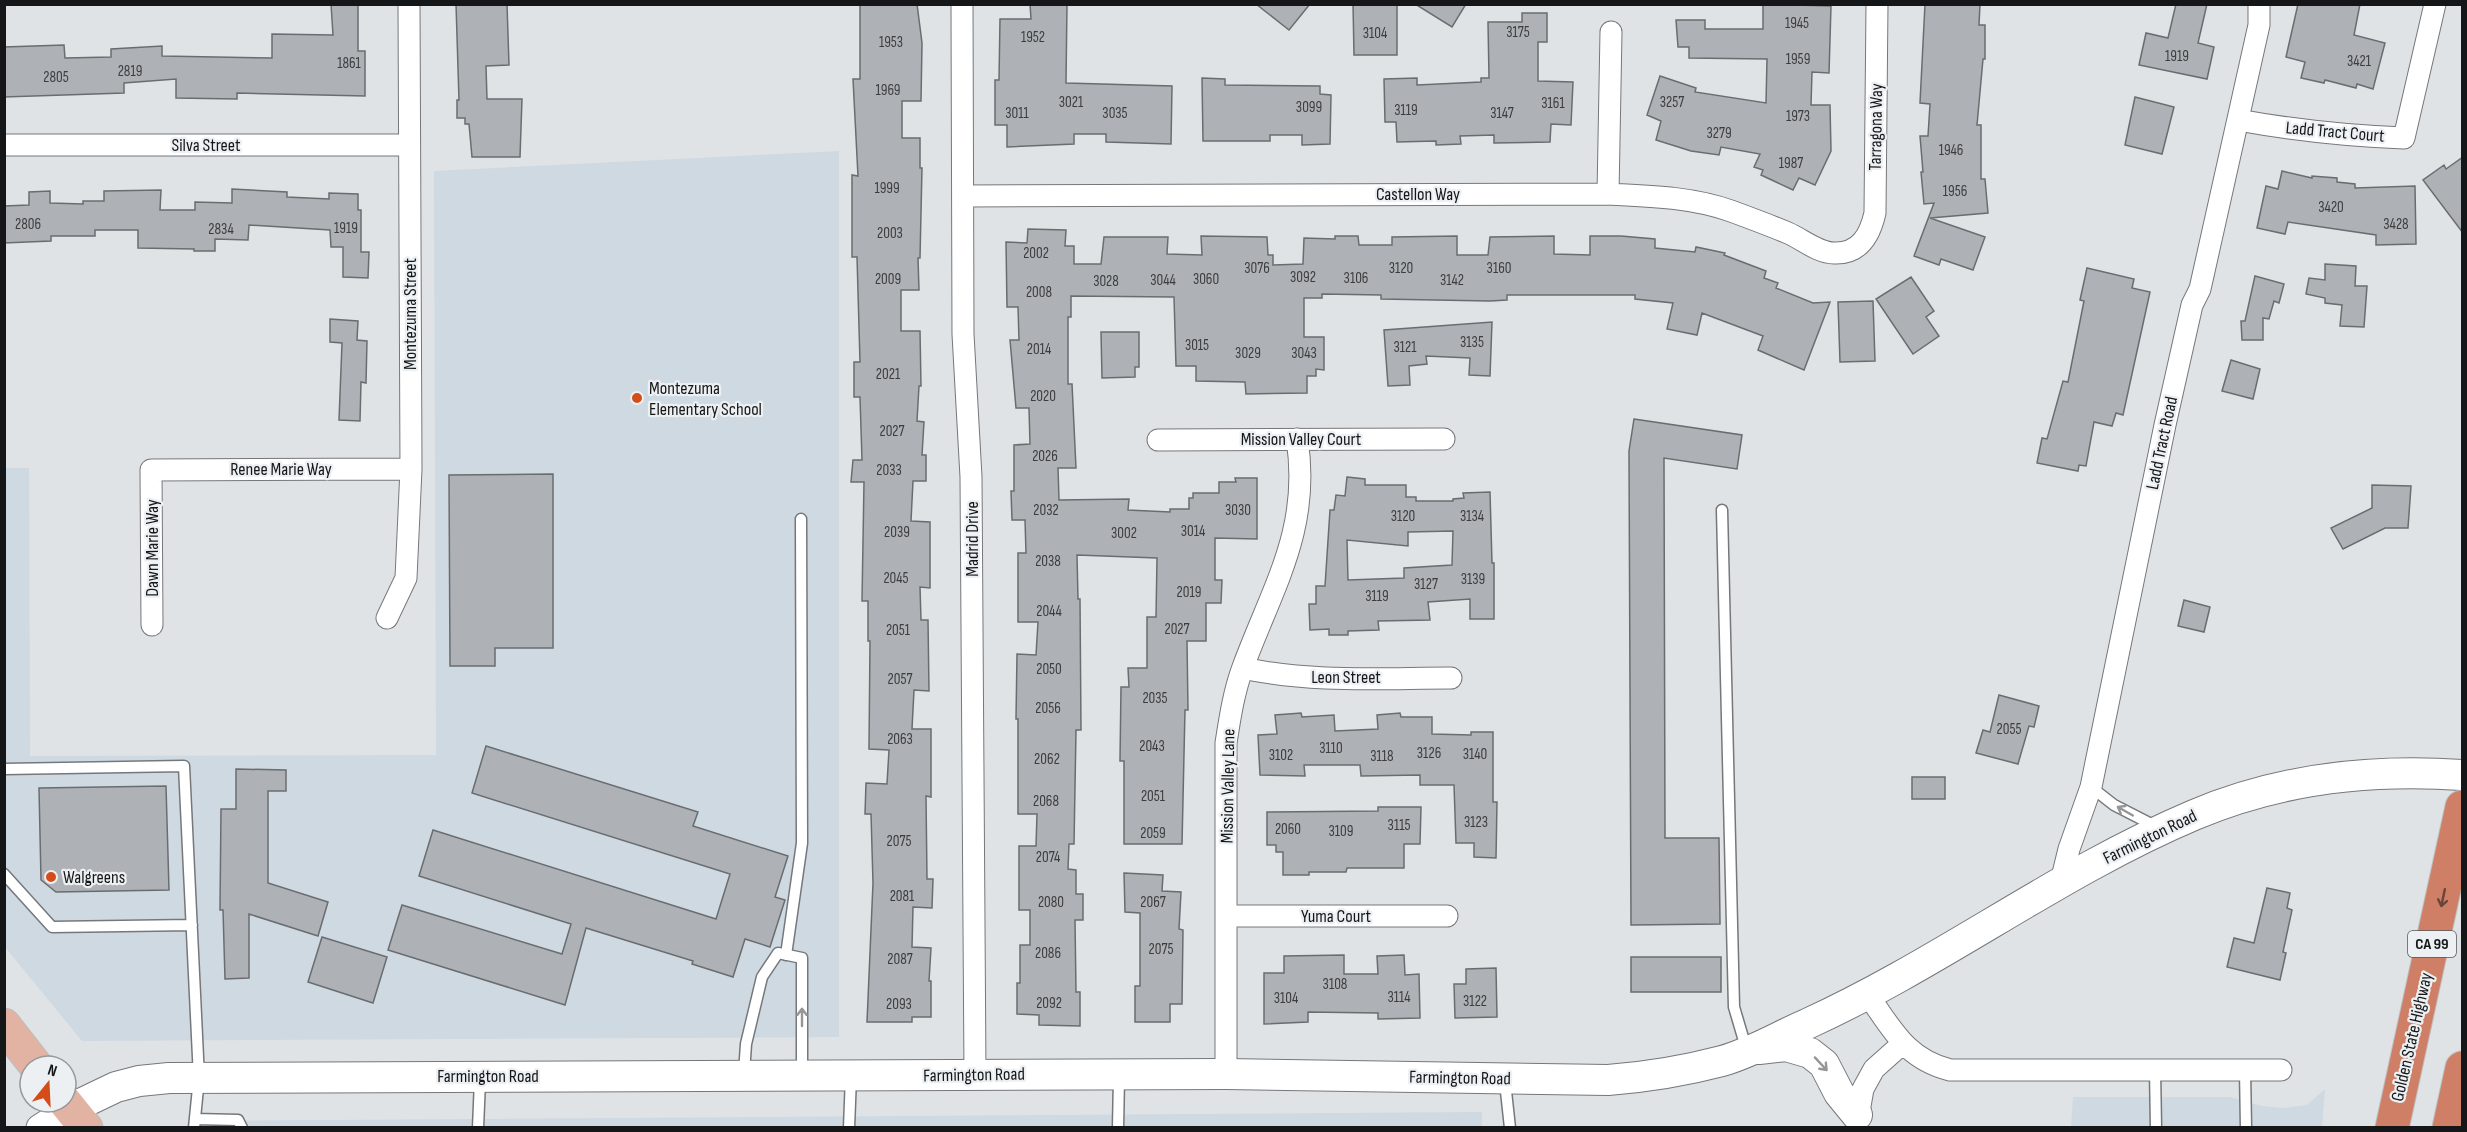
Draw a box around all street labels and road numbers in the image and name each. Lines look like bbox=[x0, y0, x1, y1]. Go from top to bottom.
street label: Tarragona Way bbox=[1865, 83, 1887, 171]
street label: Ladd Tract Court bbox=[2285, 117, 2386, 147]
street label: Silva Street bbox=[172, 135, 241, 156]
street label: Castellon Way bbox=[1376, 184, 1460, 205]
street label: Montezuma Street bbox=[400, 258, 421, 370]
street label: Ladd Tract Road bbox=[2142, 395, 2182, 491]
street label: Mission Valley Court bbox=[1241, 429, 1362, 450]
street label: Renee Marie Way bbox=[230, 459, 332, 480]
street label: Dawn Marie Way bbox=[142, 499, 163, 597]
street label: Madrid Drive bbox=[962, 501, 983, 577]
street label: Leon Street bbox=[1311, 667, 1381, 688]
street label: Mission Valley Lane bbox=[1216, 728, 1240, 844]
street label: Farmington Road bbox=[2100, 805, 2200, 869]
street label: Yuma Court bbox=[1301, 906, 1372, 927]
road number: CA 99 bbox=[2408, 931, 2456, 957]
street label: Golden State Highway bbox=[2387, 970, 2437, 1103]
street label: Farmington Road bbox=[923, 1064, 1025, 1086]
street label: Farmington Road bbox=[437, 1066, 539, 1087]
street label: Farmington Road bbox=[1409, 1067, 1511, 1089]

